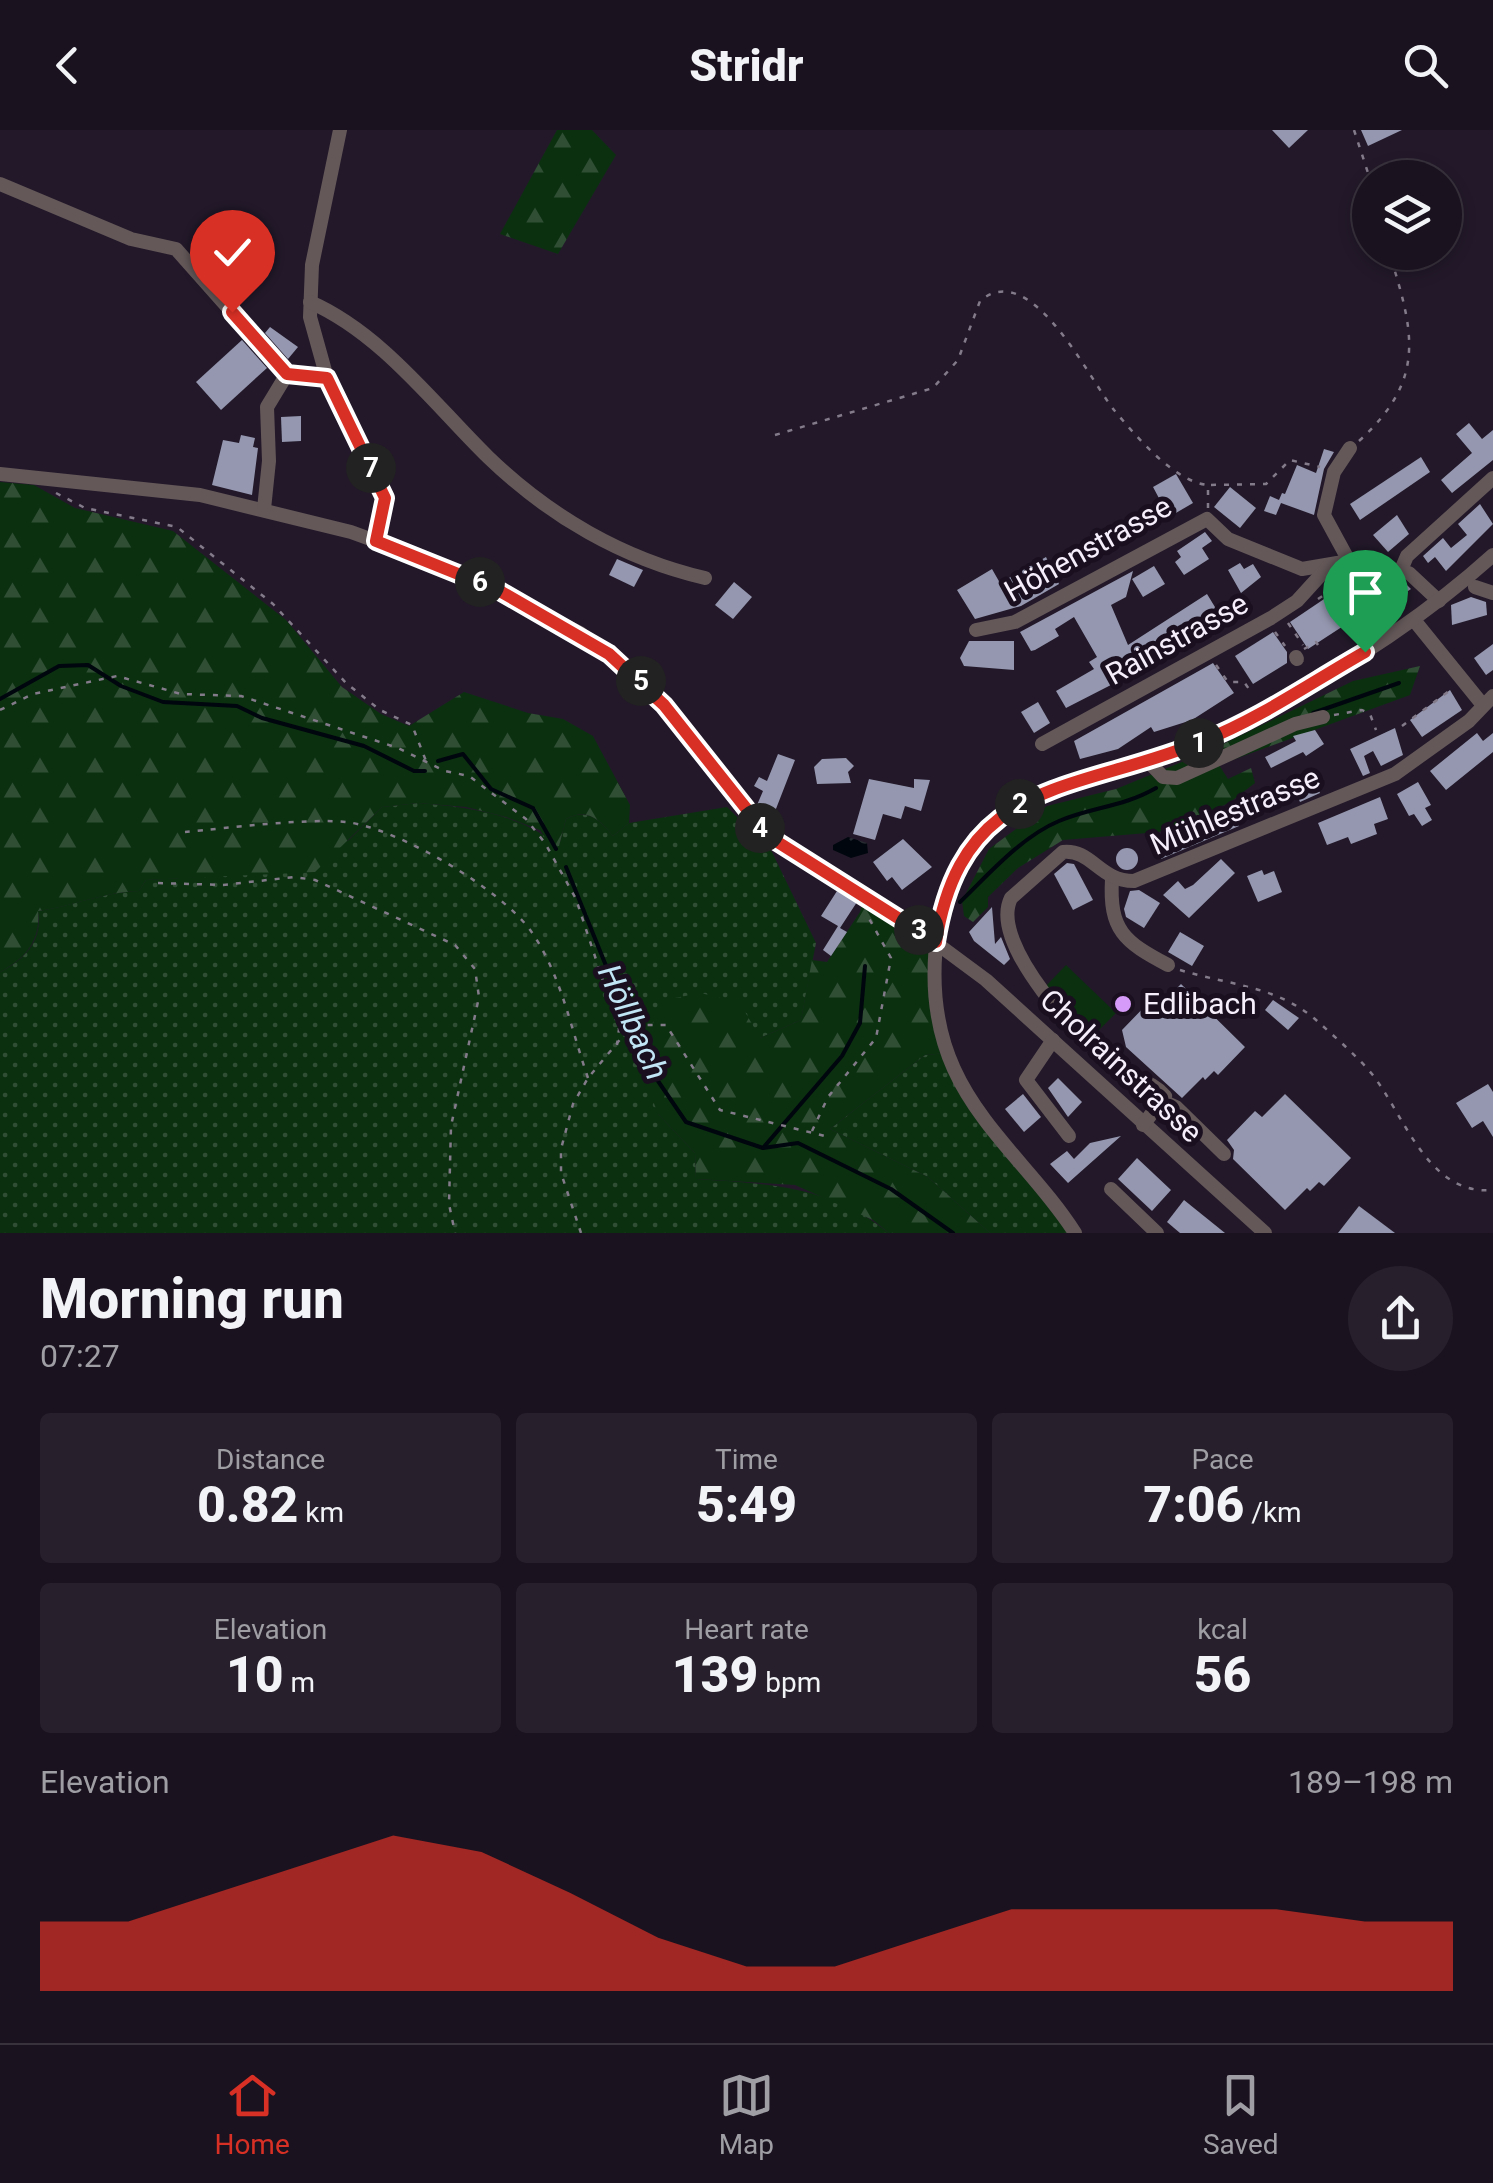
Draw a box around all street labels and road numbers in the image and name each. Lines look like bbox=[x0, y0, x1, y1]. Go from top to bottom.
street label: Höhenstrasse bbox=[998, 488, 1177, 609]
street label: Rainstrasse bbox=[1100, 585, 1254, 692]
street label: Mühlestrasse bbox=[1145, 759, 1325, 862]
street label: Cholrainstrasse bbox=[1033, 982, 1209, 1149]

